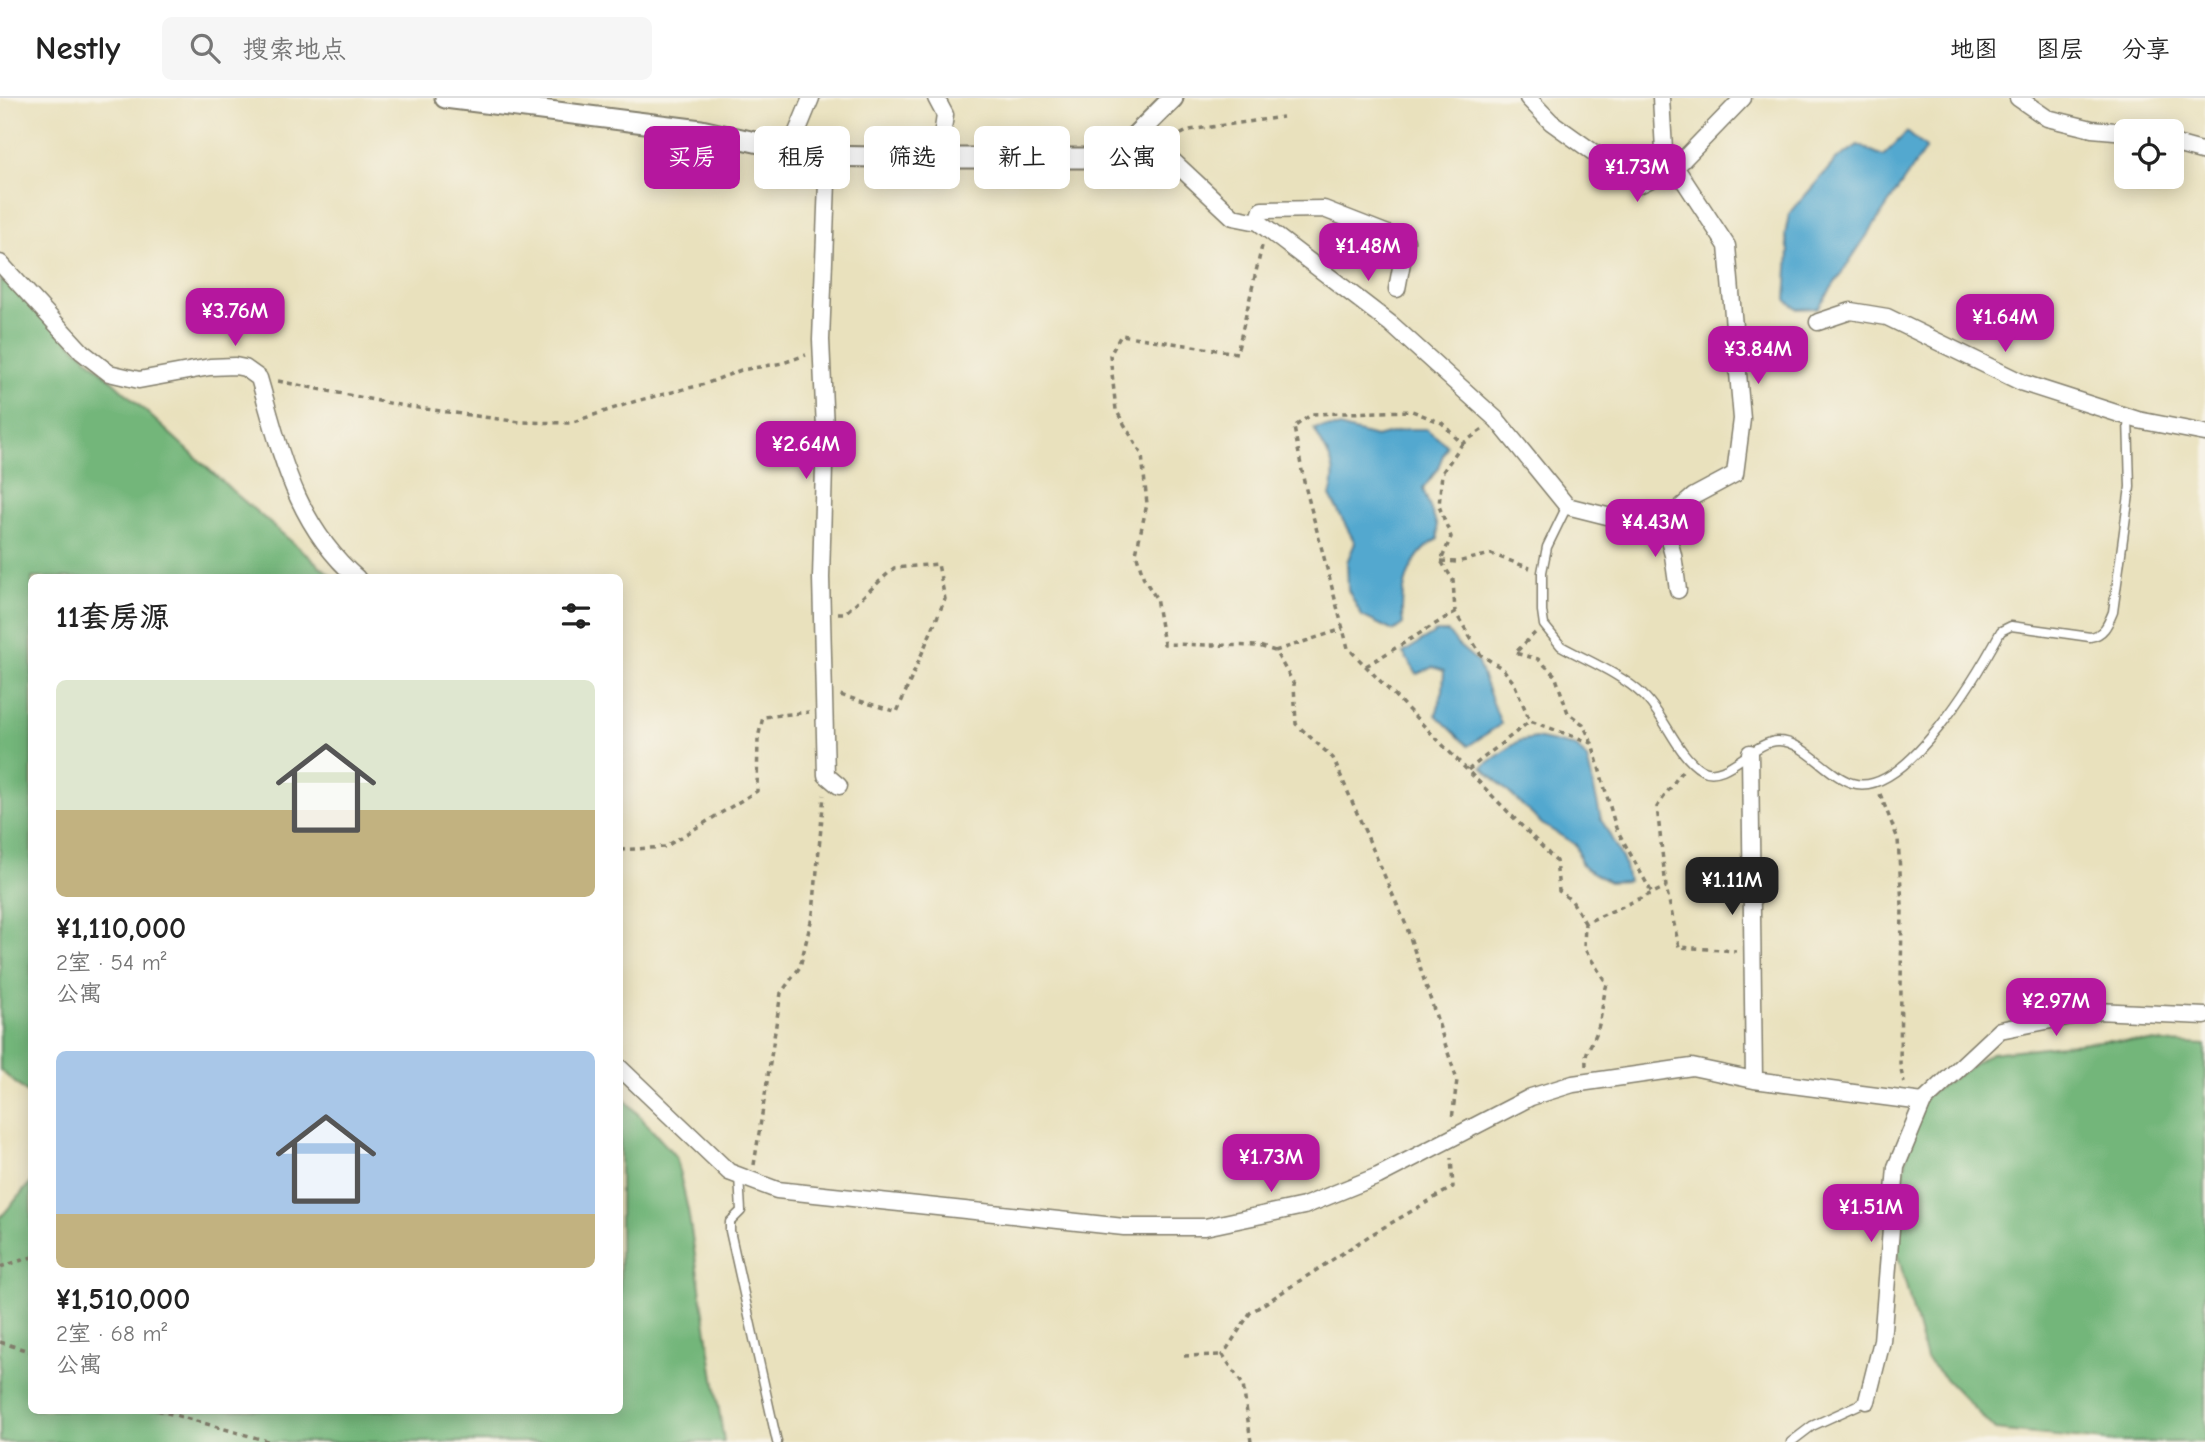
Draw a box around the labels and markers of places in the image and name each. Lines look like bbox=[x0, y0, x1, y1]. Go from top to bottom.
pin: ¥1.73M bbox=[1580, 144, 1694, 204]
pin: ¥1.48M bbox=[1311, 223, 1425, 283]
pin: ¥3.76M bbox=[178, 288, 292, 348]
pin: ¥1.64M bbox=[1948, 294, 2062, 354]
pin: ¥3.84M bbox=[1701, 327, 1815, 386]
pin: ¥2.64M bbox=[749, 422, 863, 481]
pin: ¥4.43M bbox=[1598, 500, 1712, 559]
pin: ¥1.11M bbox=[1675, 858, 1789, 917]
pin: ¥2.97M bbox=[1999, 978, 2113, 1038]
pin: ¥1.73M bbox=[1214, 1134, 1328, 1194]
pin: ¥1.51M bbox=[1814, 1184, 1928, 1244]

